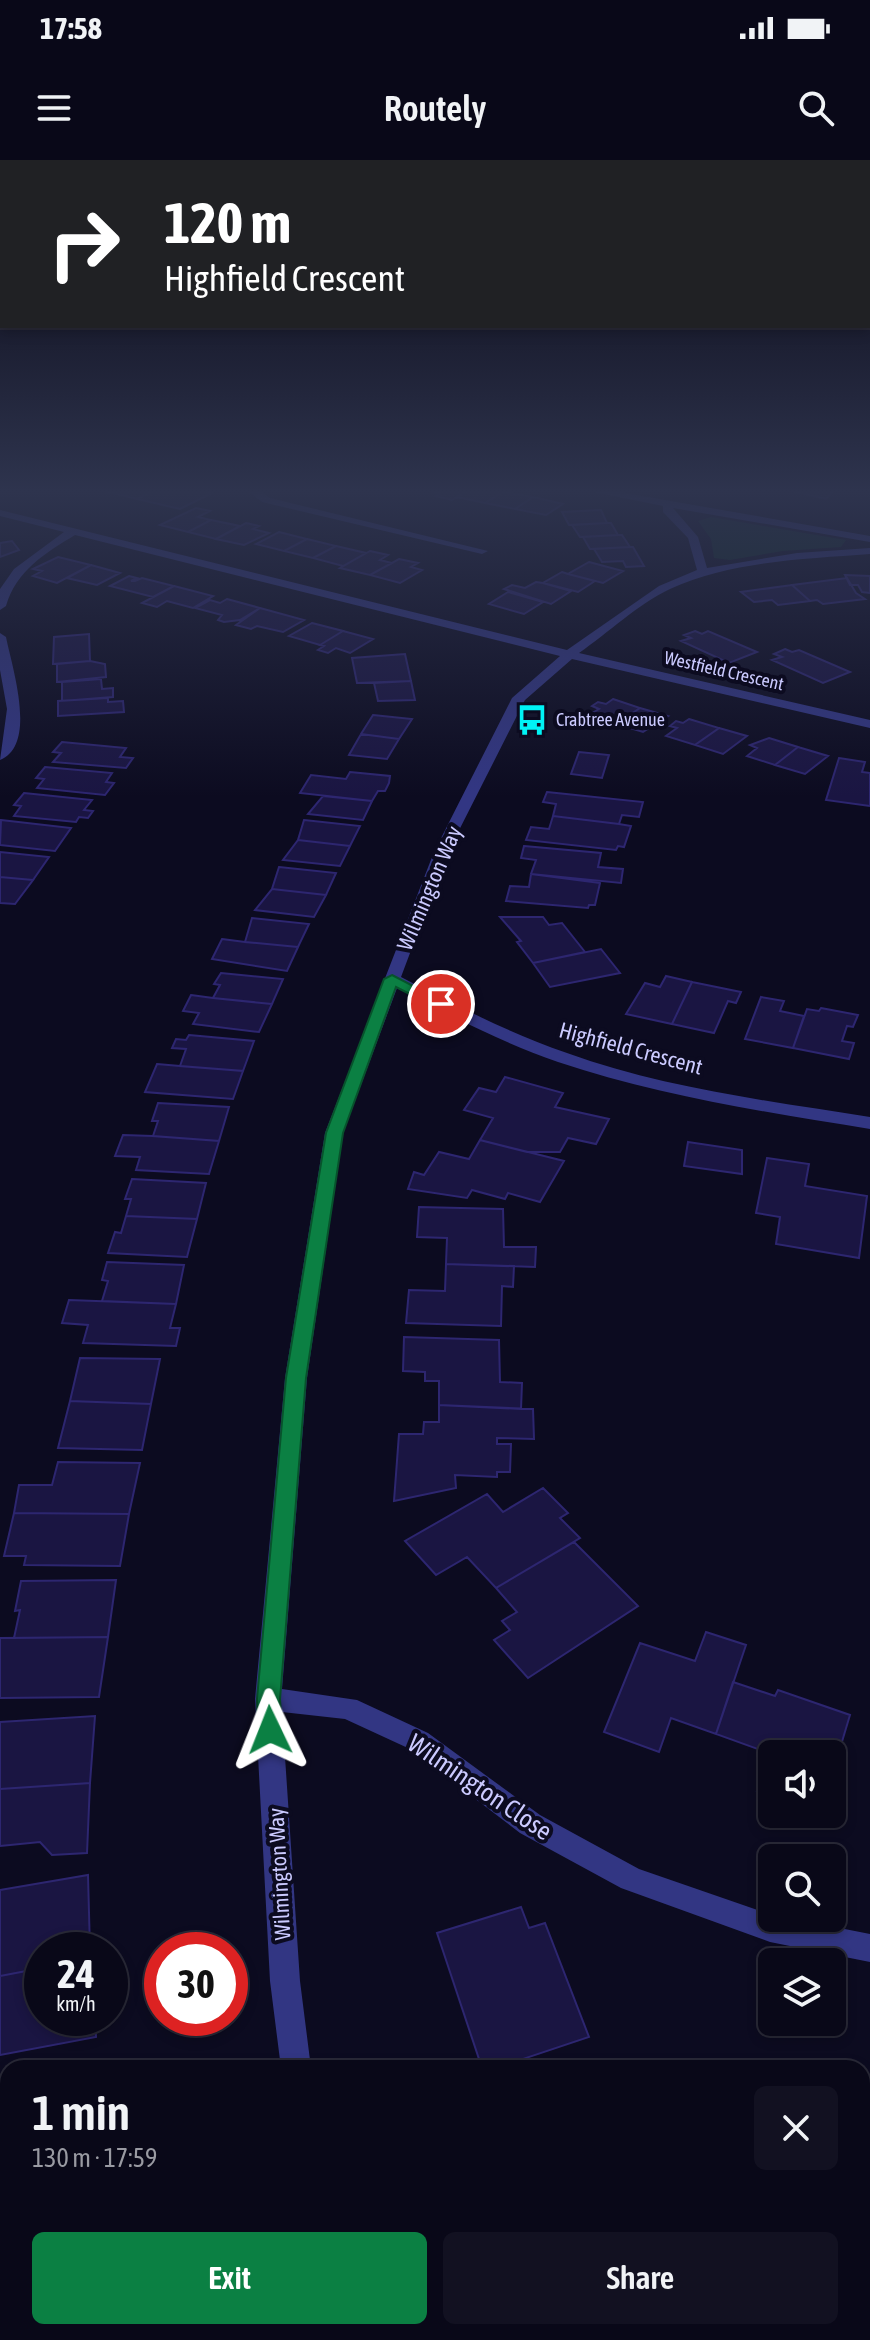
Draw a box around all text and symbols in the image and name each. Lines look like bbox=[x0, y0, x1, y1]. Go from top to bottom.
text: 17:58 bbox=[40, 11, 102, 45]
icon: menu bbox=[32, 86, 76, 130]
icon: search bbox=[794, 86, 838, 130]
text: Routely bbox=[384, 87, 486, 129]
text: 120 m bbox=[164, 191, 291, 255]
icon: right bbox=[32, 192, 136, 296]
text: Highfield Crescent bbox=[164, 257, 405, 299]
street label: Westfield Crescent bbox=[662, 647, 786, 694]
bus stop icon: Crabtree Avenue bbox=[515, 703, 549, 737]
place label: Crabtree Avenue bbox=[556, 709, 665, 730]
street label: Wilmington Way bbox=[391, 822, 467, 954]
pin bbox=[407, 970, 475, 1038]
icon: arrive bbox=[419, 982, 463, 1026]
street label: Highfield Crescent bbox=[556, 1016, 706, 1080]
position arrow bbox=[228, 1688, 312, 1772]
street label: Wilmington Close bbox=[402, 1728, 558, 1846]
map controls bbox=[758, 1740, 846, 2036]
button: sound bbox=[758, 1740, 846, 1828]
street label: Wilmington Way bbox=[263, 1807, 295, 1941]
button: search bbox=[758, 1844, 846, 1932]
speed limit sign: 30 bbox=[144, 1932, 248, 2036]
button: layers bbox=[758, 1948, 846, 2036]
text: 24 bbox=[57, 1951, 95, 1996]
text: km/h bbox=[56, 1992, 96, 2015]
text: 1 min bbox=[32, 2085, 130, 2140]
button: close bbox=[754, 2086, 838, 2170]
text: 130 m · 17:59 bbox=[32, 2143, 157, 2173]
button: Exit bbox=[32, 2232, 427, 2324]
button: Share bbox=[443, 2232, 838, 2324]

